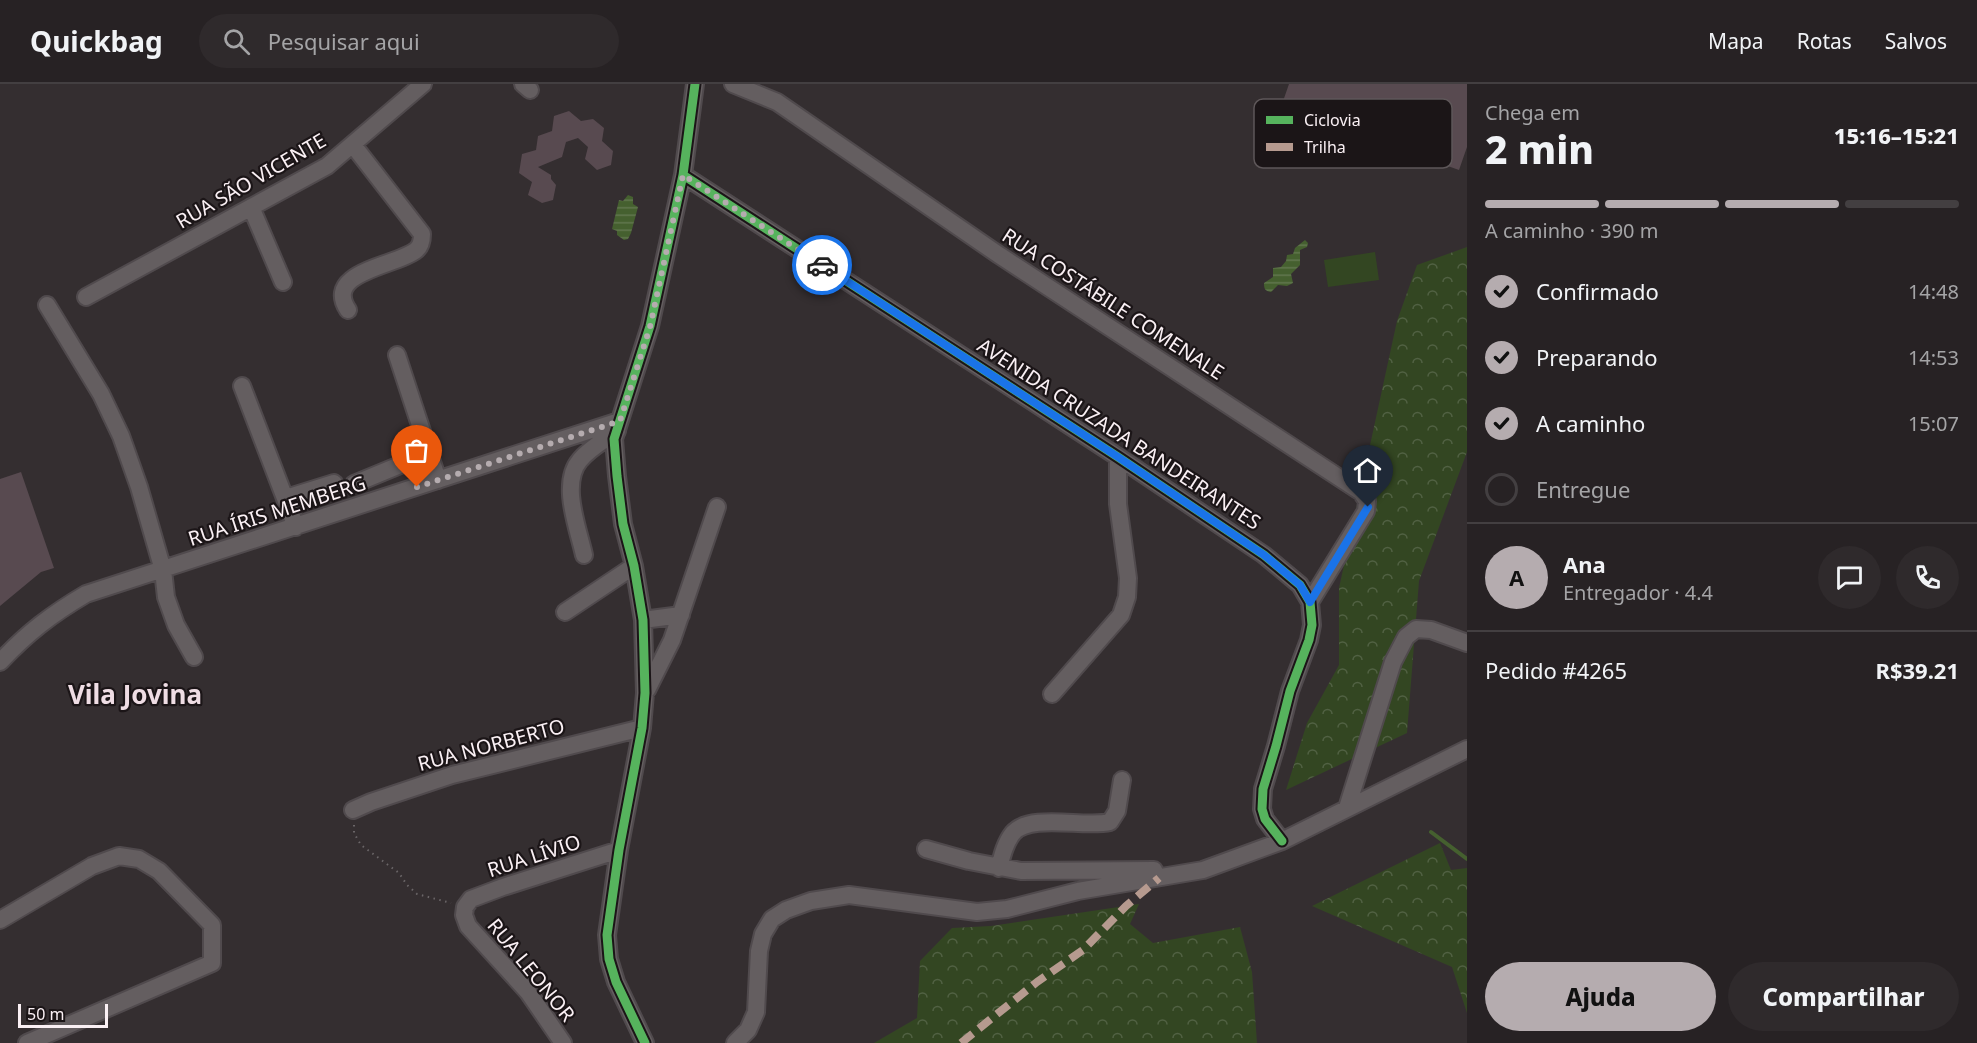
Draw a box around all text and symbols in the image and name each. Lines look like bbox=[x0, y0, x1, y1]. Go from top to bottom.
search box bbox=[199, 14, 619, 68]
text: Quickbag bbox=[30, 22, 163, 60]
icon: search bbox=[220, 25, 253, 58]
text: Pesquisar aqui bbox=[268, 26, 420, 56]
text: Mapa bbox=[1708, 27, 1764, 55]
text: Rotas bbox=[1797, 27, 1852, 55]
text: Salvos bbox=[1885, 27, 1947, 55]
legend bbox=[1254, 99, 1452, 168]
text: Chega em bbox=[1485, 99, 1580, 126]
text: Ciclovia bbox=[1304, 109, 1361, 131]
text: 15:16–15:21 bbox=[1834, 120, 1959, 150]
text: 2 min bbox=[1485, 122, 1594, 175]
street label: RUA SÃO VICENTE bbox=[171, 127, 331, 235]
text: Trilha bbox=[1304, 136, 1346, 158]
text: A caminho · 390 m bbox=[1485, 217, 1658, 244]
street label: RUA COSTÁBILE COMENALE bbox=[997, 222, 1229, 386]
courier bbox=[792, 235, 852, 295]
icon: car bbox=[806, 249, 839, 282]
icon: check bbox=[1485, 275, 1518, 308]
text: Confirmado bbox=[1536, 276, 1659, 306]
text: 14:48 bbox=[1908, 278, 1959, 305]
street label: AVENIDA CRUZADA BANDEIRANTES bbox=[972, 332, 1266, 535]
icon: check bbox=[1485, 341, 1518, 374]
text: Preparando bbox=[1536, 342, 1658, 372]
text: 14:53 bbox=[1908, 344, 1959, 371]
icon: check bbox=[1485, 407, 1518, 440]
text: A caminho bbox=[1536, 408, 1645, 438]
text: 15:07 bbox=[1908, 410, 1959, 437]
pin bbox=[391, 425, 442, 487]
icon: bag bbox=[400, 434, 433, 467]
pin bbox=[1342, 445, 1393, 507]
icon: home bbox=[1351, 454, 1384, 487]
street label: RUA ÍRIS MEMBERG bbox=[184, 469, 369, 552]
text: Entregue bbox=[1536, 474, 1630, 504]
button: chat bbox=[1818, 546, 1881, 609]
button: phone bbox=[1896, 546, 1959, 609]
text: Ana bbox=[1563, 549, 1606, 579]
text: A bbox=[1509, 562, 1524, 592]
text: Entregador · 4.4 bbox=[1563, 579, 1713, 606]
text: Pedido #4265 bbox=[1485, 655, 1627, 685]
text: R$39.21 bbox=[1875, 655, 1959, 685]
district label: Vila Jovina bbox=[68, 676, 202, 712]
street label: RUA NORBERTO bbox=[414, 712, 567, 777]
street label: RUA LÍVIO bbox=[484, 828, 584, 883]
street label: RUA LEONOR bbox=[481, 912, 582, 1027]
button: Ajuda bbox=[1485, 962, 1716, 1031]
button: Compartilhar bbox=[1728, 962, 1959, 1031]
scale bar bbox=[18, 1001, 108, 1028]
text: 50 m bbox=[27, 1003, 64, 1025]

